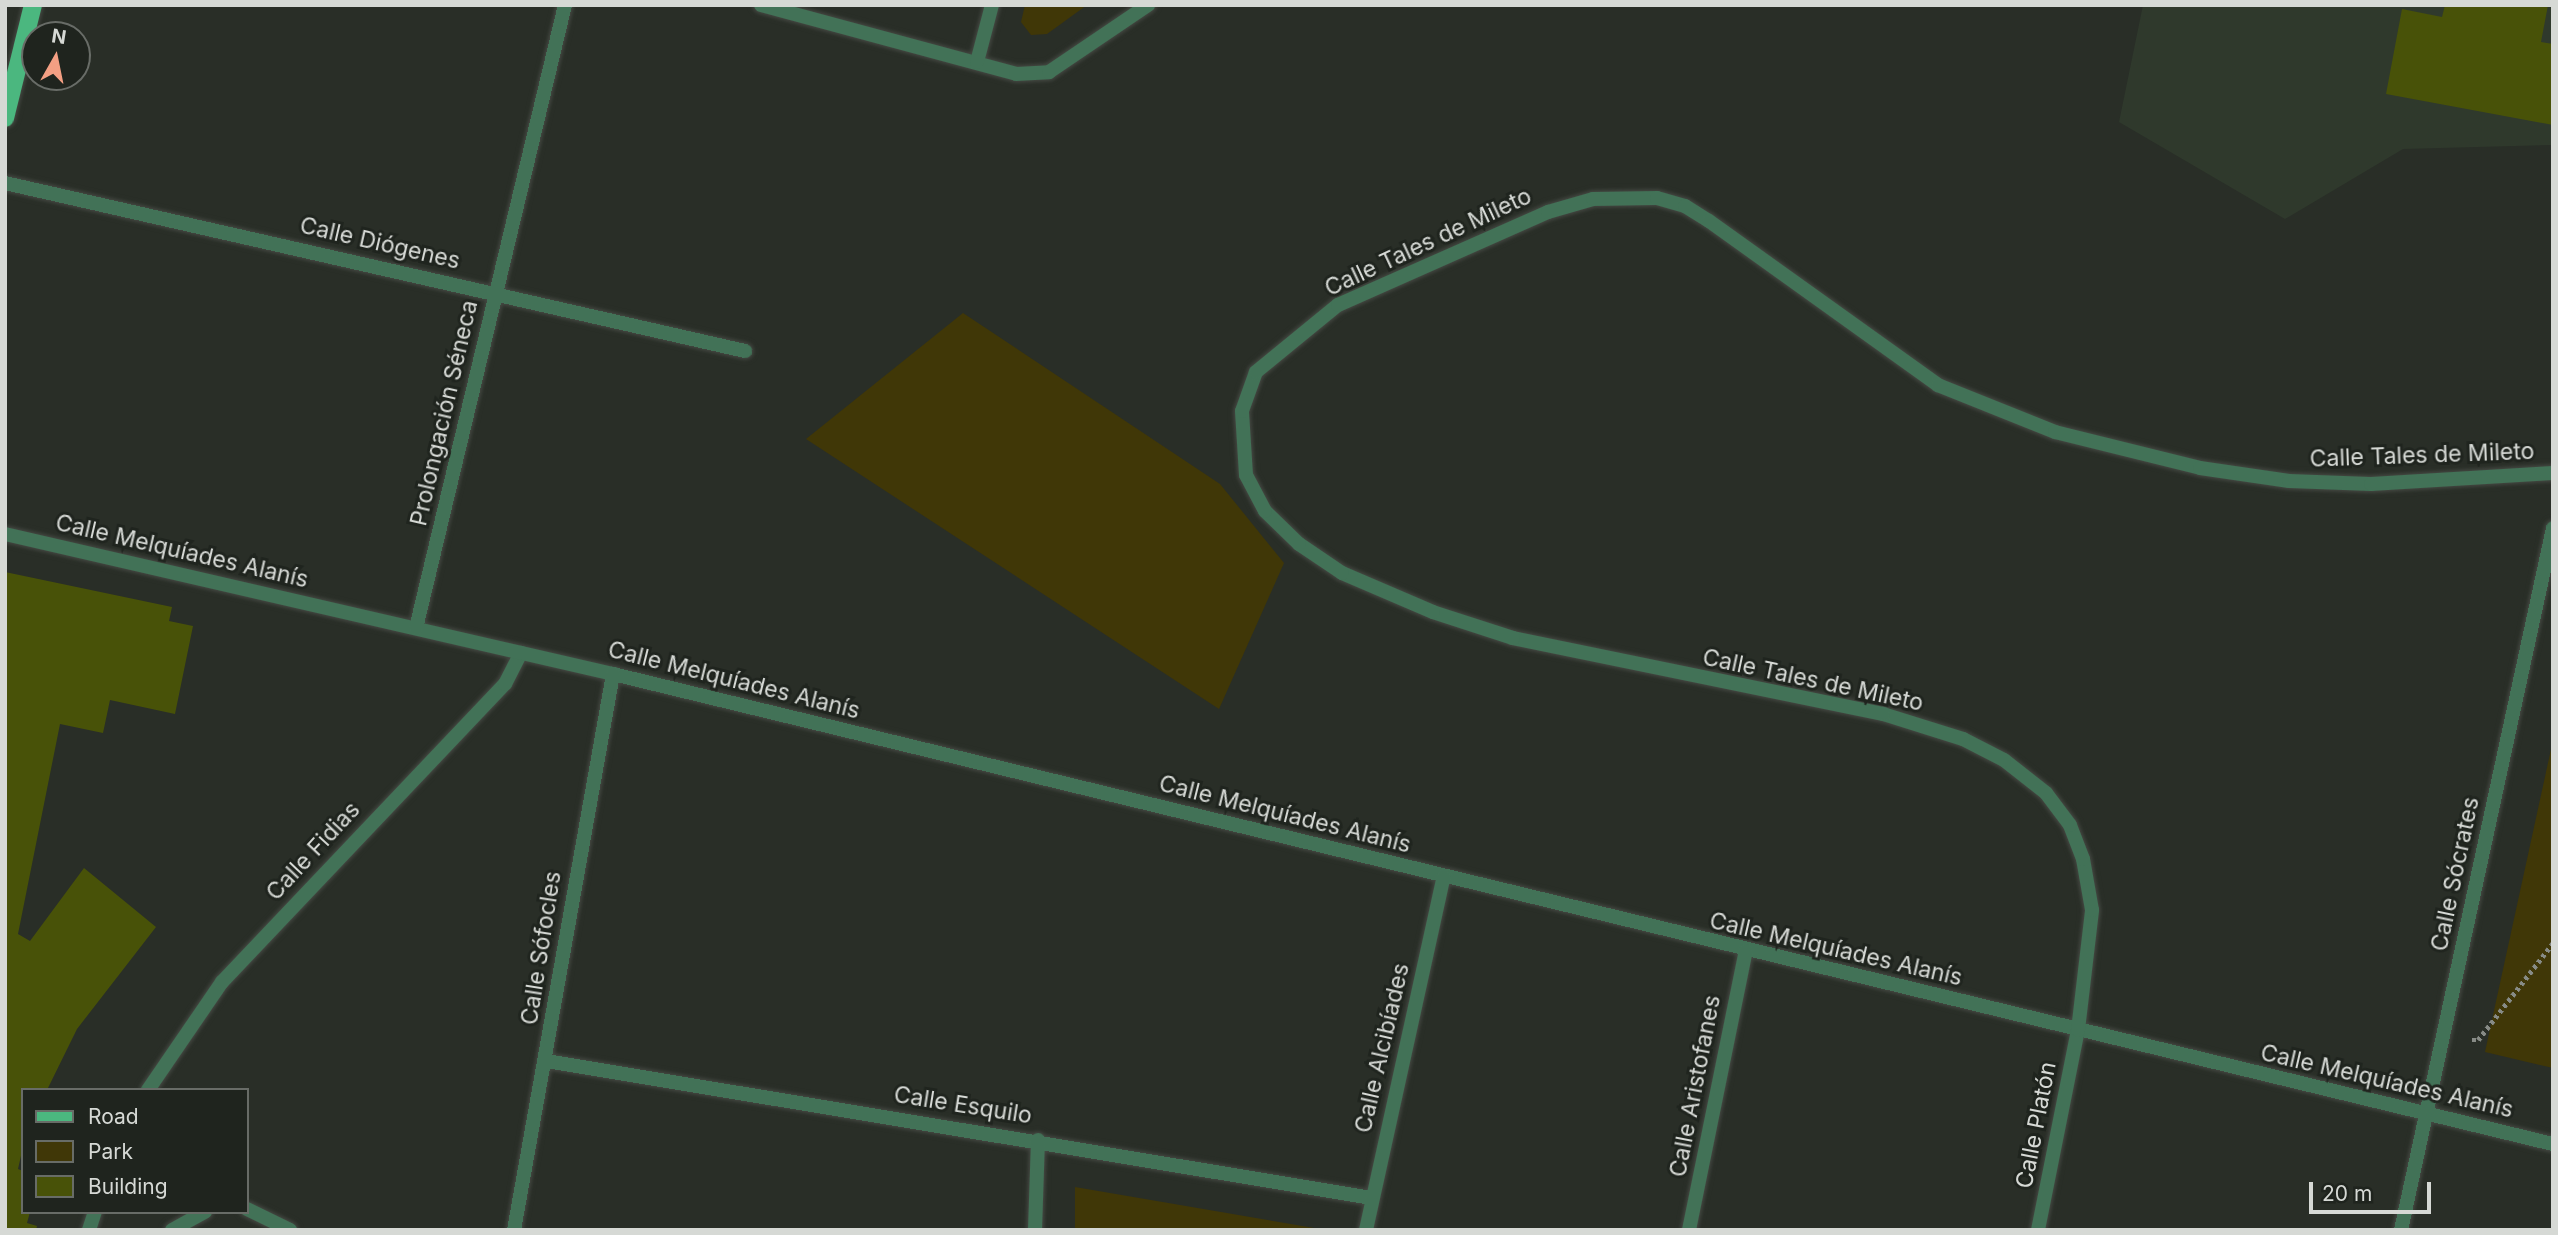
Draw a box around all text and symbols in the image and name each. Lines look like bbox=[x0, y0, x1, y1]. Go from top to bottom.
north arrow bbox=[21, 21, 91, 91]
text: N bbox=[50, 24, 68, 49]
street label: Calle Tales de Mileto bbox=[1320, 182, 1536, 302]
street label: Calle Diógenes bbox=[297, 211, 463, 275]
street label: Prolongación Séneca bbox=[405, 297, 483, 529]
street label: Calle Tales de Mileto bbox=[2309, 437, 2535, 473]
street label: Calle Melquíades Alanís bbox=[53, 508, 311, 594]
street label: Calle Melquíades Alanís bbox=[605, 635, 863, 725]
street label: Calle Tales de Mileto bbox=[1700, 643, 1926, 717]
street label: Calle Melquíades Alanís bbox=[1156, 769, 1414, 859]
street label: Calle Sócrates bbox=[2425, 794, 2485, 954]
street label: Calle Fidias bbox=[260, 796, 366, 906]
street label: Calle Sófocles bbox=[515, 869, 567, 1027]
street label: Calle Melquíades Alanís bbox=[1707, 906, 1965, 992]
street label: Calle Alcibíades bbox=[1349, 961, 1415, 1135]
street label: Calle Aristofanes bbox=[1664, 993, 1726, 1179]
street label: Calle Melquíades Alanís bbox=[2258, 1038, 2516, 1124]
street label: Calle Platón bbox=[2010, 1059, 2062, 1191]
street label: Calle Esquilo bbox=[892, 1080, 1034, 1130]
legend bbox=[21, 1088, 248, 1214]
text: Road bbox=[88, 1104, 139, 1129]
text: Park bbox=[88, 1139, 133, 1164]
scale bar bbox=[2313, 1168, 2436, 1212]
text: Building bbox=[88, 1174, 168, 1199]
text: 20 m bbox=[2322, 1181, 2372, 1206]

